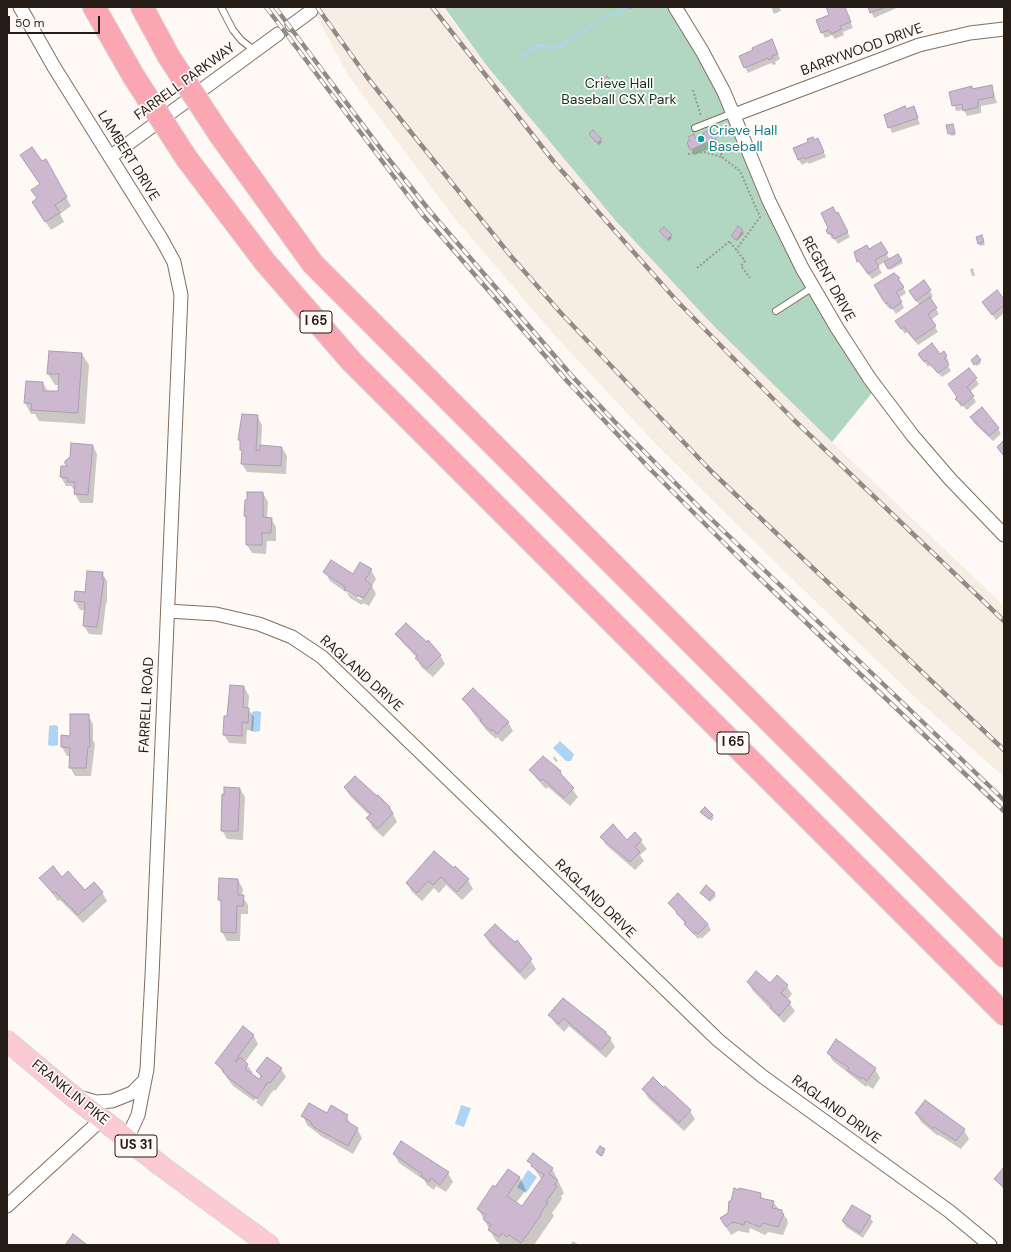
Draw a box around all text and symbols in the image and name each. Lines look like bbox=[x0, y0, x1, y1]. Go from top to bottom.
scale bar bbox=[10, 8, 102, 34]
text: 50 m bbox=[15, 15, 44, 31]
street label: BARRYWOOD DRIVE bbox=[799, 20, 925, 80]
street label: FARRELL PARKWAY bbox=[131, 40, 239, 124]
park label: Crieve Hall Baseball CSX Park bbox=[561, 76, 677, 108]
street label: LAMBERT DRIVE bbox=[94, 108, 162, 204]
place label: Crieve Hall Baseball bbox=[709, 123, 777, 156]
marker: Crieve Hall Baseball bbox=[696, 134, 706, 144]
street label: REGENT DRIVE bbox=[798, 234, 858, 324]
road number: I 65 bbox=[300, 311, 332, 333]
street label: RAGLAND DRIVE bbox=[316, 632, 406, 716]
street label: FARRELL ROAD bbox=[136, 657, 158, 753]
road number: I 65 bbox=[717, 732, 749, 754]
street label: RAGLAND DRIVE bbox=[551, 856, 639, 942]
street label: FRANKLIN PIKE bbox=[28, 1057, 112, 1129]
street label: RAGLAND DRIVE bbox=[788, 1072, 884, 1148]
road number: US 31 bbox=[115, 1135, 157, 1157]

